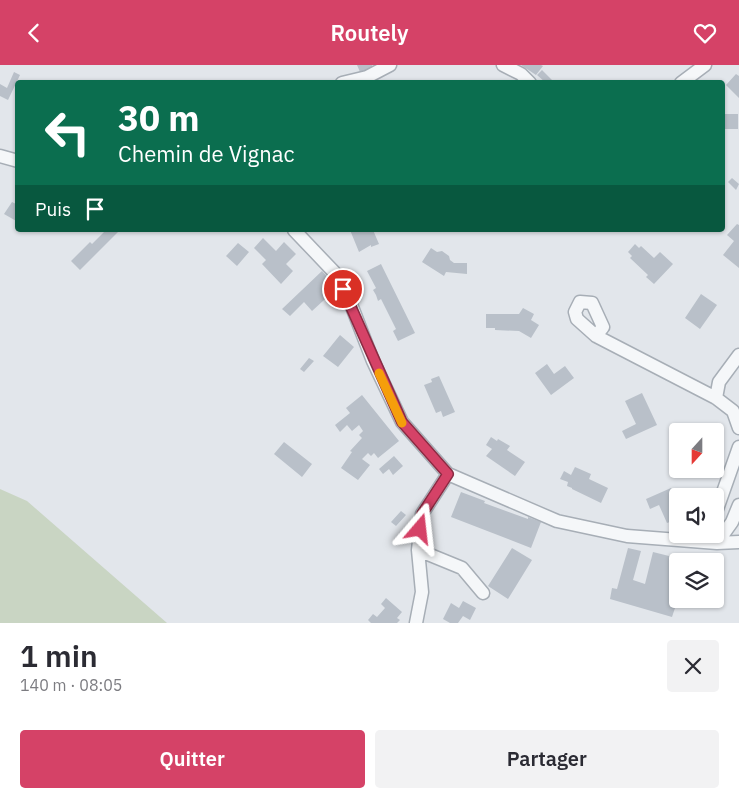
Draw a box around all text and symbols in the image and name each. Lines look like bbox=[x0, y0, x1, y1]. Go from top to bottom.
text: Routely bbox=[331, 18, 408, 47]
icon: back bbox=[20, 19, 48, 47]
icon: heart bbox=[691, 19, 719, 47]
text: 30 m bbox=[118, 95, 200, 141]
icon: left bbox=[35, 100, 100, 165]
text: Chemin de Vignac bbox=[118, 139, 295, 168]
icon: arrive bbox=[81, 195, 109, 223]
text: Puis bbox=[35, 197, 71, 221]
pin bbox=[322, 268, 364, 310]
icon: arrive bbox=[329, 275, 357, 303]
north arrow bbox=[669, 423, 724, 477]
map controls bbox=[669, 423, 724, 608]
button: sound bbox=[669, 488, 724, 543]
position arrow bbox=[393, 502, 445, 554]
button: layers bbox=[669, 553, 724, 608]
text: 1 min bbox=[20, 636, 98, 675]
button: close bbox=[667, 640, 719, 692]
text: 140 m · 08:05 bbox=[20, 675, 122, 695]
button: Quitter bbox=[20, 730, 365, 788]
button: Partager bbox=[375, 730, 719, 788]

